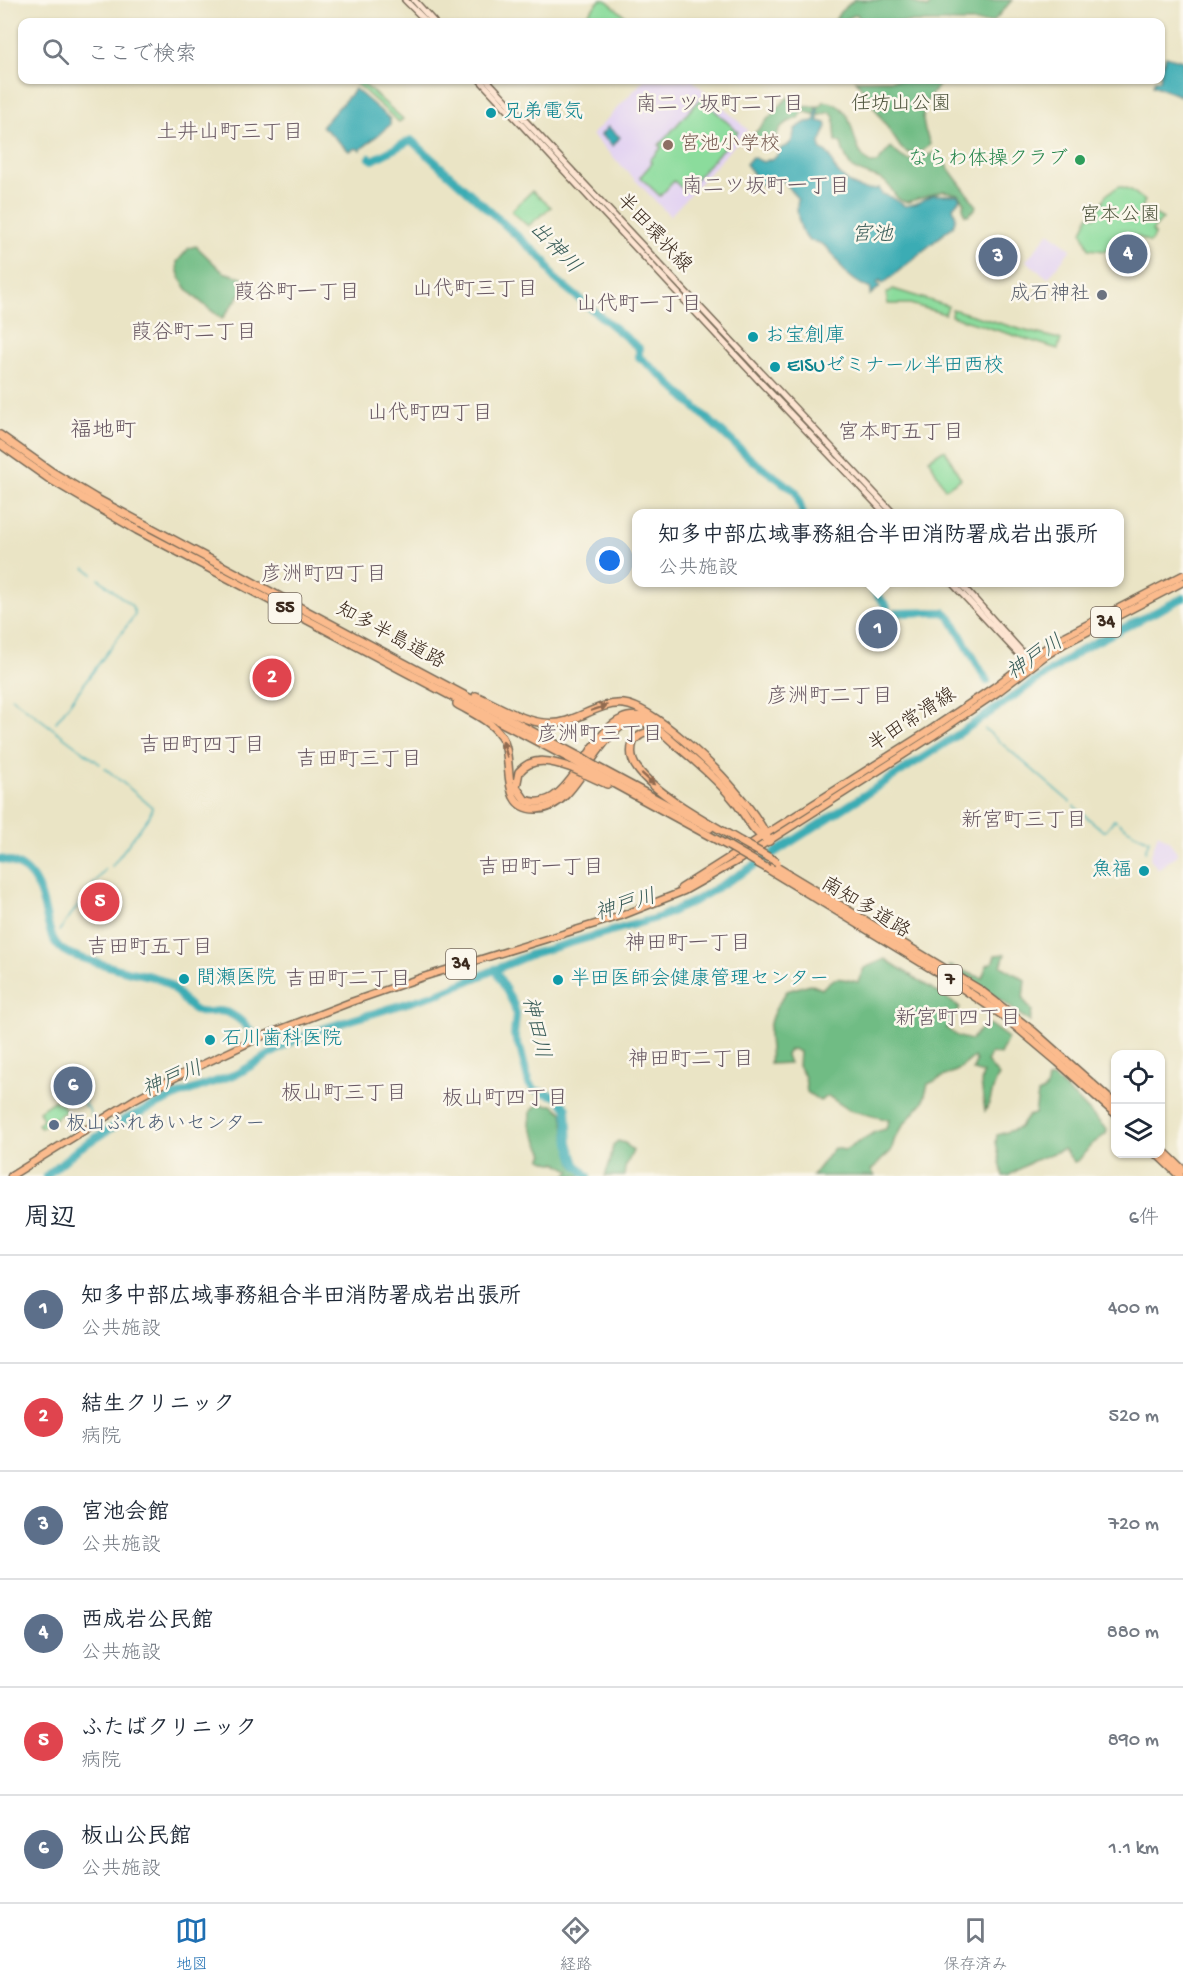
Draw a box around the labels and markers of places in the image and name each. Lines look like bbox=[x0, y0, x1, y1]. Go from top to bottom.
place label: 兄弟電気 bbox=[503, 100, 583, 125]
marker: 兄弟電気 bbox=[484, 106, 498, 120]
place label: 宮池小学校 bbox=[680, 133, 780, 157]
marker: 宮池小学校 bbox=[661, 138, 675, 152]
place label: ならわ体操クラブ bbox=[908, 147, 1068, 172]
marker: ならわ体操クラブ bbox=[1073, 153, 1087, 167]
pin: 4 bbox=[1108, 232, 1148, 276]
pin: 3 bbox=[978, 234, 1018, 280]
place label: 成石神社 bbox=[1010, 282, 1090, 307]
marker: 成石神社 bbox=[1095, 288, 1109, 302]
place label: お宝創庫 bbox=[765, 324, 845, 349]
marker: お宝創庫 bbox=[746, 330, 760, 344]
place label: EISUゼミナール半田西校 bbox=[787, 354, 1004, 379]
marker: EISUゼミナール半田西校 bbox=[768, 360, 782, 374]
pin: 1 bbox=[858, 606, 898, 652]
pin: 2 bbox=[252, 656, 292, 700]
place label: 魚福 bbox=[1092, 858, 1132, 883]
marker: 魚福 bbox=[1137, 864, 1151, 878]
pin: 5 bbox=[80, 880, 120, 924]
place label: 間瀬医院 bbox=[196, 967, 276, 991]
place label: 半田医師会健康管理センター bbox=[570, 967, 829, 992]
marker: 間瀬医院 bbox=[177, 972, 191, 986]
marker: 半田医師会健康管理センター bbox=[551, 973, 565, 987]
place label: 石川歯科医院 bbox=[222, 1027, 342, 1052]
marker: 石川歯科医院 bbox=[203, 1033, 217, 1047]
pin: 6 bbox=[54, 1064, 92, 1108]
place label: 板山ふれあいセンター bbox=[66, 1113, 265, 1137]
marker: 板山ふれあいセンター bbox=[47, 1118, 61, 1132]

